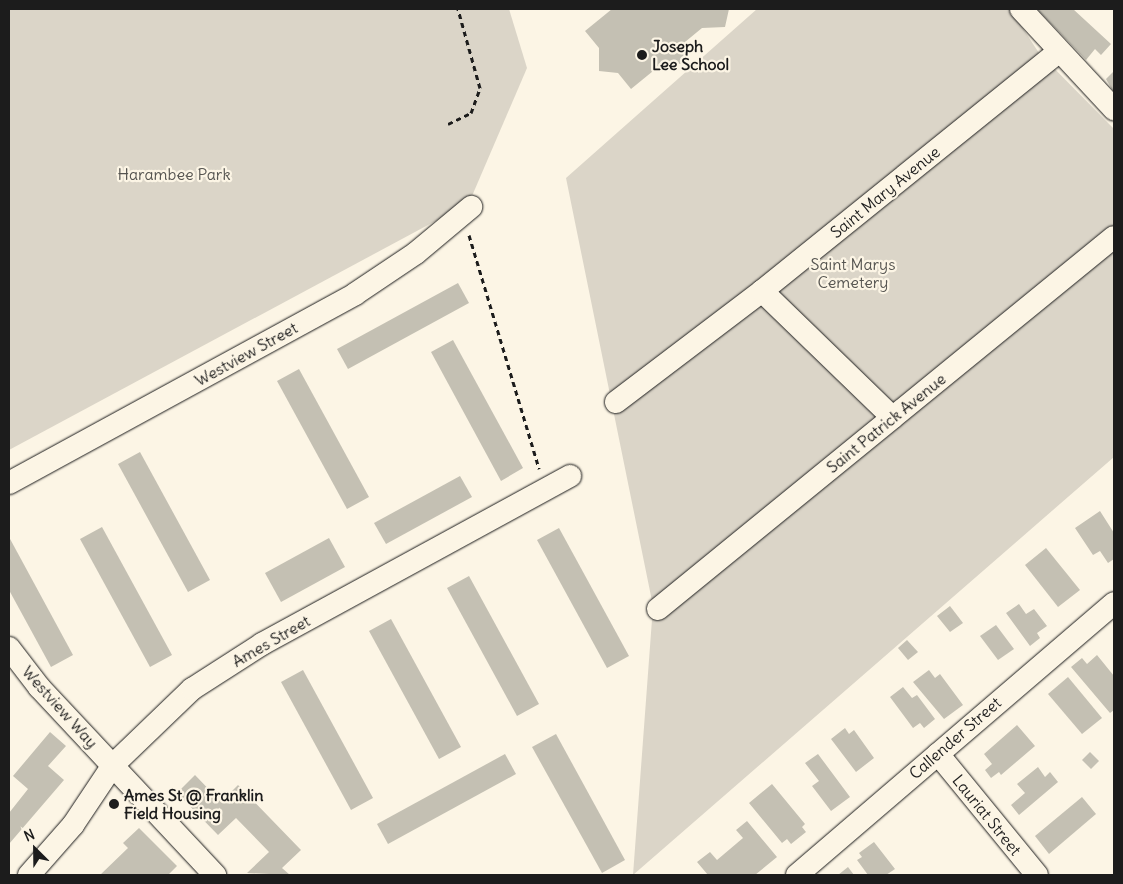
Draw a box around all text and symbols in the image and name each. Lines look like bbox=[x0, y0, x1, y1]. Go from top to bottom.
place label: Joseph Lee School bbox=[652, 36, 729, 74]
marker: Joseph Lee School bbox=[636, 49, 648, 61]
street label: Saint Mary Avenue bbox=[827, 142, 943, 242]
park label: Harambee Park bbox=[117, 164, 231, 184]
park label: Saint Marys Cemetery bbox=[811, 254, 895, 292]
street label: Westview Street bbox=[191, 318, 301, 390]
street label: Saint Patrick Avenue bbox=[823, 369, 949, 477]
street label: Ames Street bbox=[229, 611, 313, 671]
street label: Westview Way bbox=[18, 662, 102, 752]
street label: Callender Street bbox=[905, 693, 1005, 783]
street label: Lauriat Street bbox=[949, 771, 1025, 859]
place label: Ames St @ Franklin Field Housing bbox=[124, 785, 263, 823]
marker: Ames St @ Franklin Field Housing bbox=[108, 798, 120, 810]
north arrow bbox=[10, 824, 60, 874]
text: N bbox=[21, 825, 37, 845]

